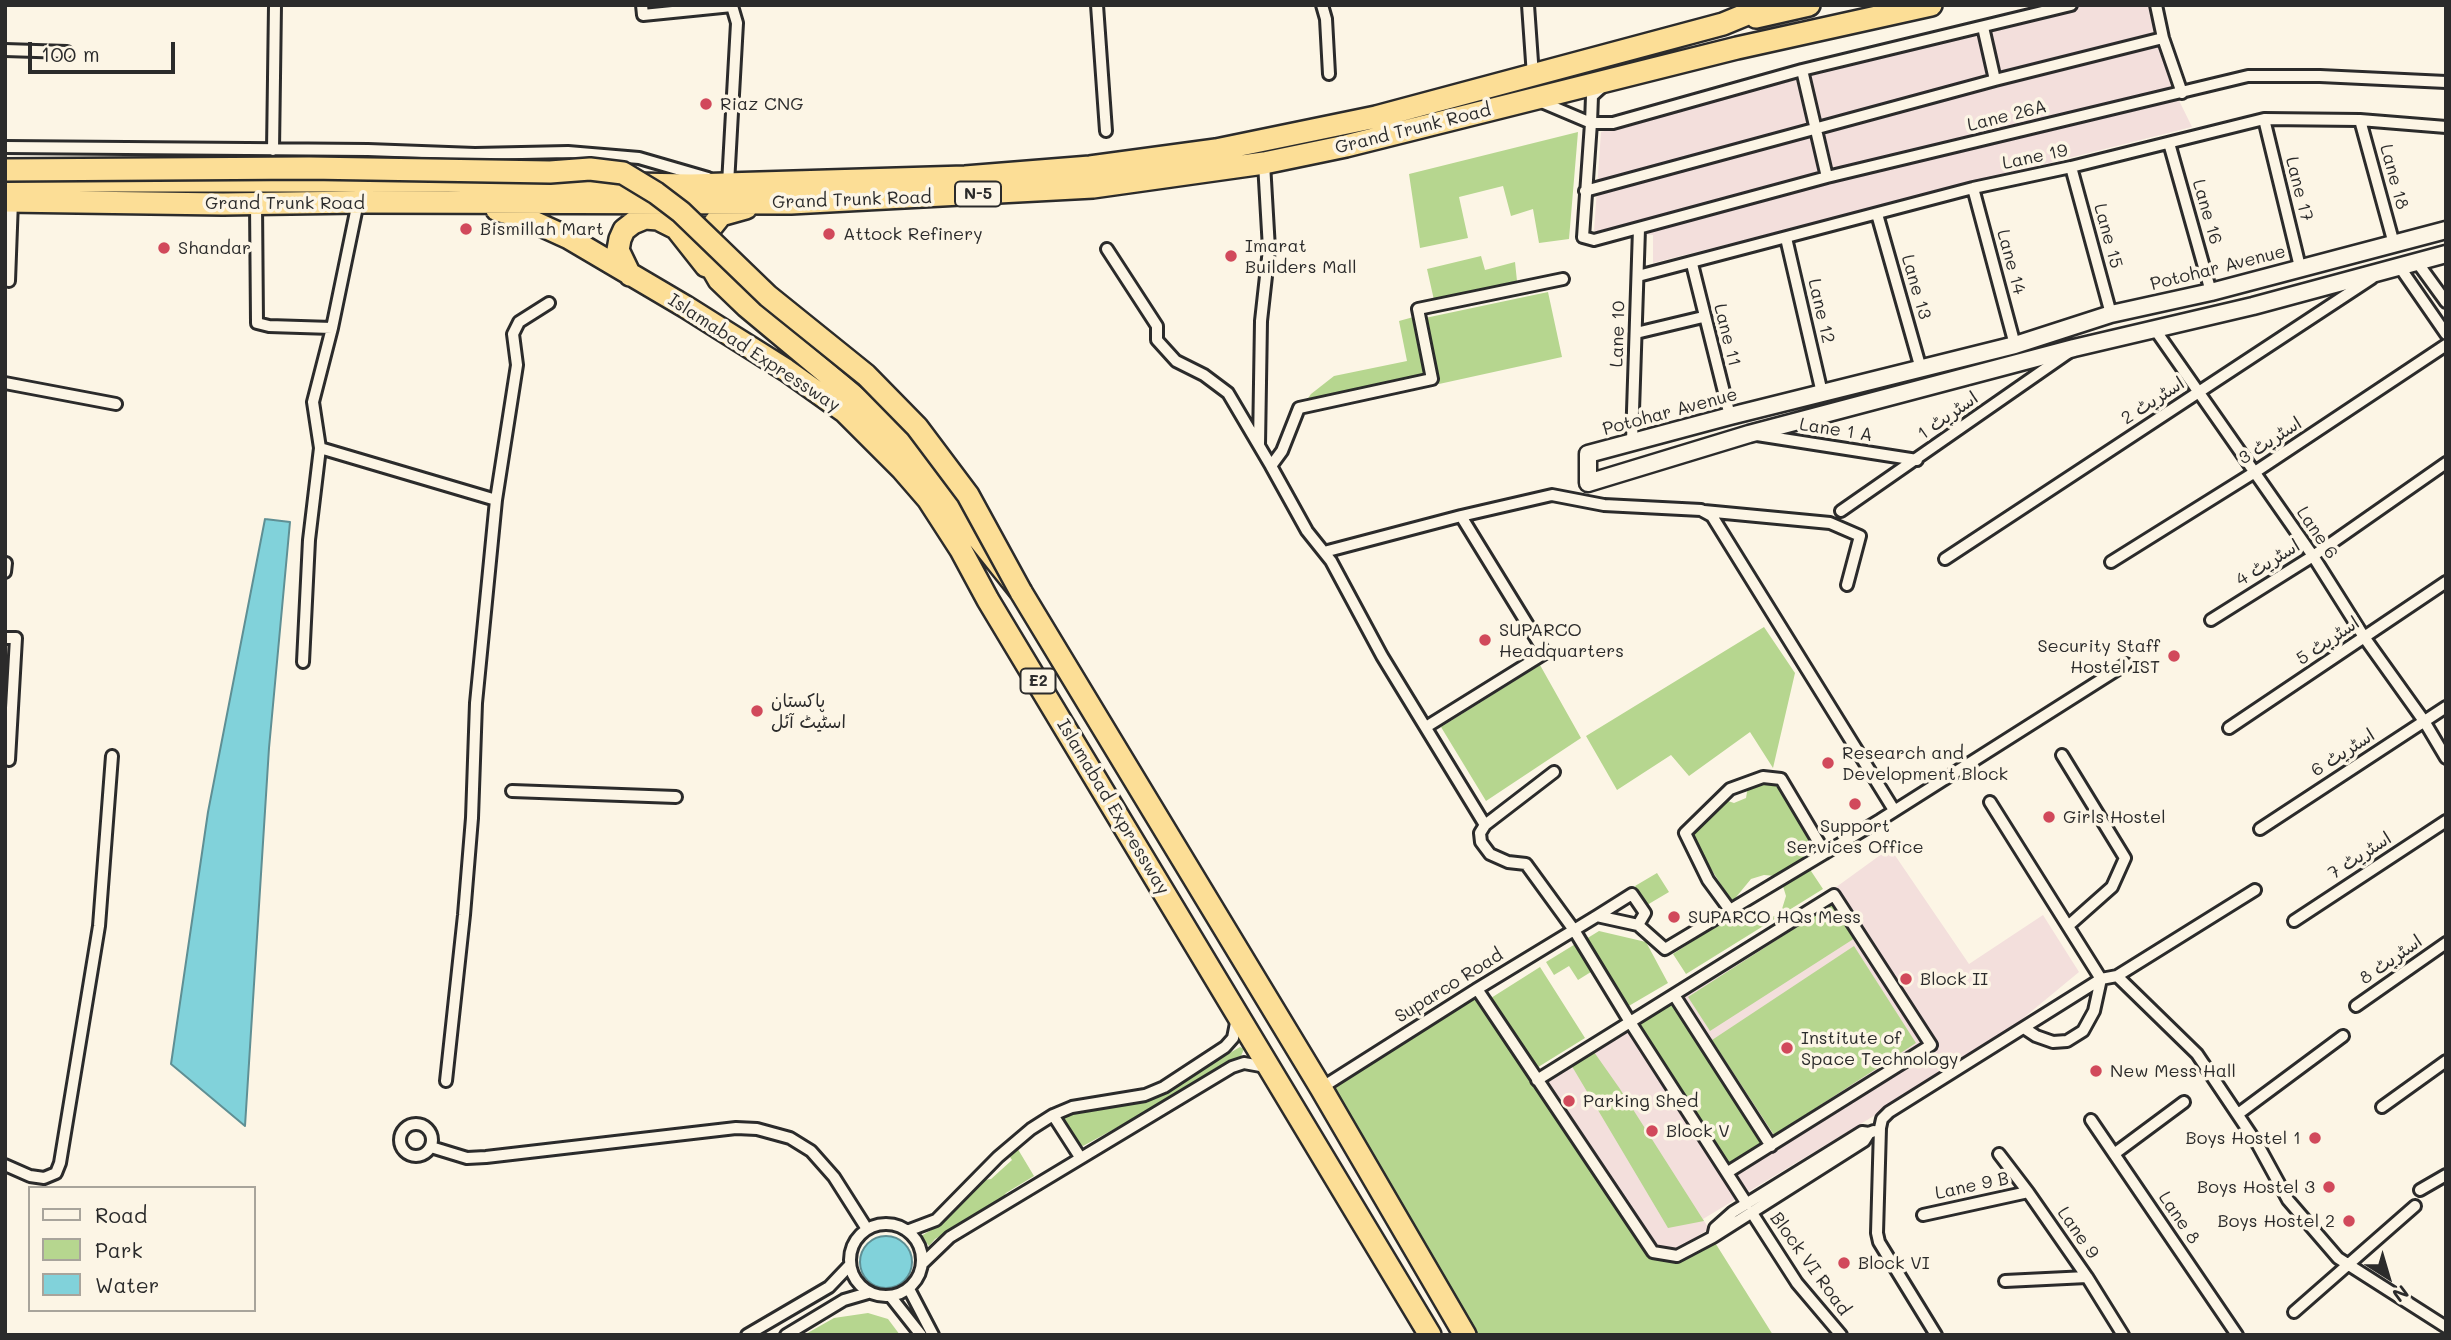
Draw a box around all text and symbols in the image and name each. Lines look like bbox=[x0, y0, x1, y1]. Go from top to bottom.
scale bar bbox=[32, 28, 178, 72]
text: 100 m bbox=[41, 40, 100, 67]
place label: Riaz CNG bbox=[720, 93, 804, 115]
marker: Riaz CNG bbox=[698, 96, 714, 112]
street label: Lane 26A bbox=[1965, 96, 2049, 136]
street label: Grand Trunk Road bbox=[1333, 99, 1493, 159]
street label: Lane 19 bbox=[2000, 140, 2070, 174]
street label: Lane 18 bbox=[2375, 142, 2413, 212]
street label: Lane 17 bbox=[2281, 155, 2317, 223]
street label: Lane 16 bbox=[2187, 177, 2227, 247]
road number: N-5 bbox=[955, 182, 1001, 206]
street label: Grand Trunk Road bbox=[772, 186, 932, 214]
street label: Grand Trunk Road bbox=[205, 192, 365, 214]
street label: Lane 15 bbox=[2089, 201, 2127, 271]
place label: Bismillah Mart bbox=[480, 218, 604, 240]
marker: Bismillah Mart bbox=[458, 221, 474, 237]
place label: Attock Refinery bbox=[843, 223, 983, 245]
marker: Attock Refinery bbox=[821, 226, 837, 242]
street label: Lane 14 bbox=[1992, 227, 2030, 297]
place label: Imarat Builders Mall bbox=[1245, 235, 1357, 278]
place label: Shandar bbox=[178, 237, 251, 259]
marker: Shandar bbox=[156, 240, 172, 256]
street label: Potohar Avenue bbox=[2148, 241, 2288, 295]
marker: Imarat Builders Mall bbox=[1223, 248, 1239, 264]
street label: Lane 13 bbox=[1897, 252, 1935, 322]
street label: Lane 12 bbox=[1803, 277, 1839, 345]
street label: Islamabad Expressway bbox=[664, 289, 844, 417]
street label: Lane 10 bbox=[1606, 300, 1630, 368]
street label: Lane 11 bbox=[1709, 302, 1745, 368]
street label: اسٹریٹ 2 bbox=[2117, 373, 2189, 429]
street label: Potohar Avenue bbox=[1600, 384, 1740, 440]
street label: اسٹریٹ 1 bbox=[1914, 387, 1982, 445]
street label: اسٹریٹ 3 bbox=[2234, 413, 2306, 469]
street label: Lane 1 A bbox=[1798, 414, 1874, 446]
street label: Lane 6 bbox=[2292, 503, 2342, 563]
street label: اسٹریٹ 4 bbox=[2232, 535, 2304, 591]
street label: اسٹریٹ 5 bbox=[2292, 612, 2364, 670]
place label: SUPARCO Headquarters bbox=[1499, 619, 1624, 662]
marker: SUPARCO Headquarters bbox=[1477, 632, 1493, 648]
place label: Security Staff Hostel IST bbox=[2037, 635, 2160, 678]
marker: Security Staff Hostel IST bbox=[2166, 648, 2182, 664]
road number: E2 bbox=[1020, 668, 1056, 694]
place label: پاکستان اسٹیٹ آئل bbox=[771, 690, 846, 732]
marker: پاکستان اسٹیٹ آئل bbox=[749, 703, 765, 719]
street label: Islamabad Expressway bbox=[1052, 715, 1174, 899]
street label: اسٹریٹ 6 bbox=[2307, 724, 2379, 782]
place label: Research and Development Block bbox=[1842, 742, 2008, 784]
marker: Research and Development Block bbox=[1820, 755, 1836, 771]
marker: Support Services Office bbox=[1847, 796, 1863, 812]
place label: Girls Hostel bbox=[2063, 806, 2166, 828]
marker: Girls Hostel bbox=[2041, 809, 2057, 825]
place label: Support Services Office bbox=[1786, 815, 1924, 858]
street label: اسٹریٹ 7 bbox=[2324, 828, 2396, 884]
place label: SUPARCO HQs Mess bbox=[1688, 906, 1861, 928]
marker: SUPARCO HQs Mess bbox=[1666, 909, 1682, 925]
street label: اسٹریٹ 8 bbox=[2355, 931, 2427, 989]
street label: Suparco Road bbox=[1391, 944, 1507, 1028]
place label: Block II bbox=[1920, 968, 1988, 990]
marker: Block II bbox=[1898, 971, 1914, 987]
place label: Institute of Space Technology bbox=[1801, 1027, 1959, 1070]
marker: Institute of Space Technology bbox=[1779, 1040, 1795, 1056]
place label: New Mess Hall bbox=[2110, 1060, 2236, 1082]
marker: New Mess Hall bbox=[2088, 1063, 2104, 1079]
place label: Parking Shed bbox=[1583, 1090, 1698, 1112]
marker: Parking Shed bbox=[1561, 1093, 1577, 1109]
place label: Block V bbox=[1666, 1120, 1730, 1142]
marker: Block V bbox=[1644, 1123, 1660, 1139]
place label: Boys Hostel 1 bbox=[2186, 1127, 2301, 1149]
marker: Boys Hostel 1 bbox=[2307, 1130, 2323, 1146]
street label: Lane 9 B bbox=[1933, 1168, 2011, 1204]
place label: Boys Hostel 3 bbox=[2197, 1176, 2315, 1198]
marker: Boys Hostel 3 bbox=[2321, 1179, 2337, 1195]
legend bbox=[28, 1186, 256, 1312]
street label: Lane 8 bbox=[2154, 1188, 2204, 1248]
text: Road bbox=[95, 1201, 147, 1228]
street label: Lane 9 bbox=[2052, 1203, 2104, 1263]
street label: Block VI Road bbox=[1765, 1208, 1855, 1320]
place label: Boys Hostel 2 bbox=[2218, 1210, 2335, 1232]
marker: Boys Hostel 2 bbox=[2341, 1213, 2357, 1229]
text: Park bbox=[95, 1236, 143, 1263]
north arrow bbox=[2353, 1242, 2423, 1312]
place label: Block VI bbox=[1858, 1252, 1930, 1274]
marker: Block VI bbox=[1836, 1255, 1852, 1271]
text: Water bbox=[95, 1271, 159, 1298]
text: N bbox=[2388, 1280, 2414, 1308]

